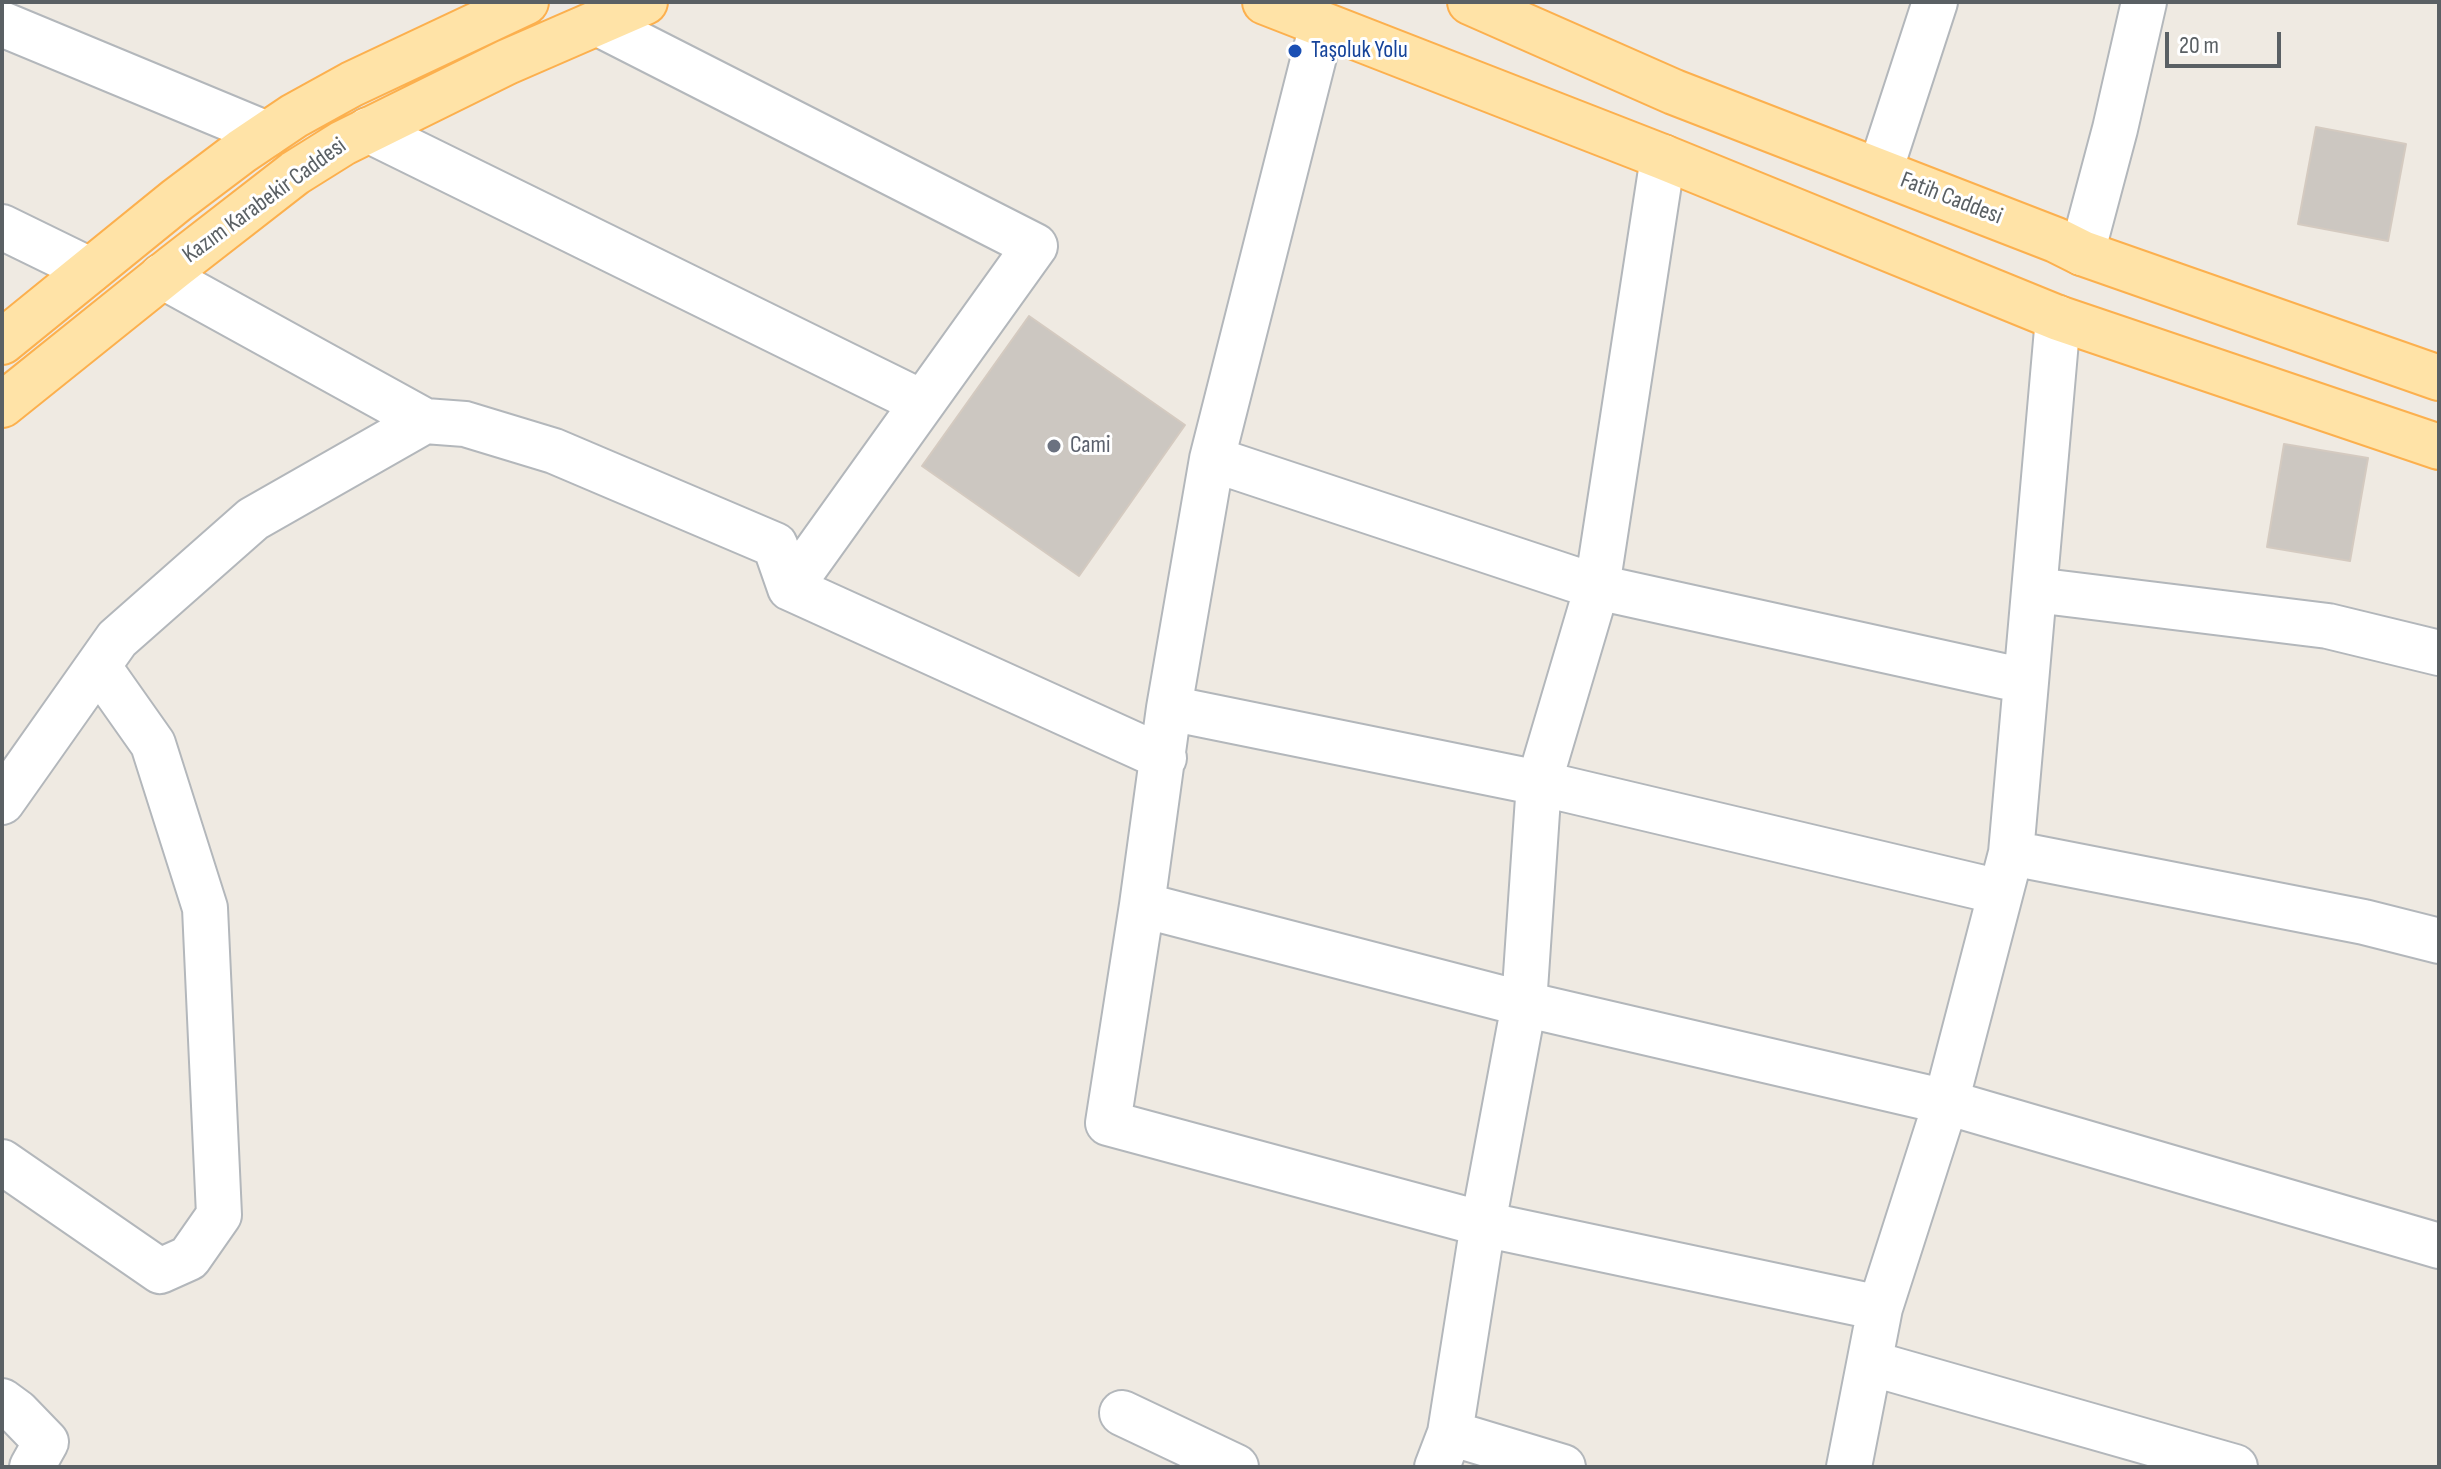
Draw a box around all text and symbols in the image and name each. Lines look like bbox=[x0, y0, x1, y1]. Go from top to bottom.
scale bar bbox=[2169, 16, 2285, 66]
text: 20 m bbox=[2179, 31, 2219, 60]
place label: Taşoluk Yolu bbox=[1311, 37, 1408, 65]
marker: Taşoluk Yolu bbox=[1286, 42, 1304, 60]
street label: Kazım Karabekir Caddesi bbox=[178, 132, 352, 270]
street label: Fatih Caddesi bbox=[1896, 166, 2006, 232]
place label: Cami bbox=[1070, 432, 1110, 460]
marker: Cami bbox=[1045, 437, 1063, 455]

